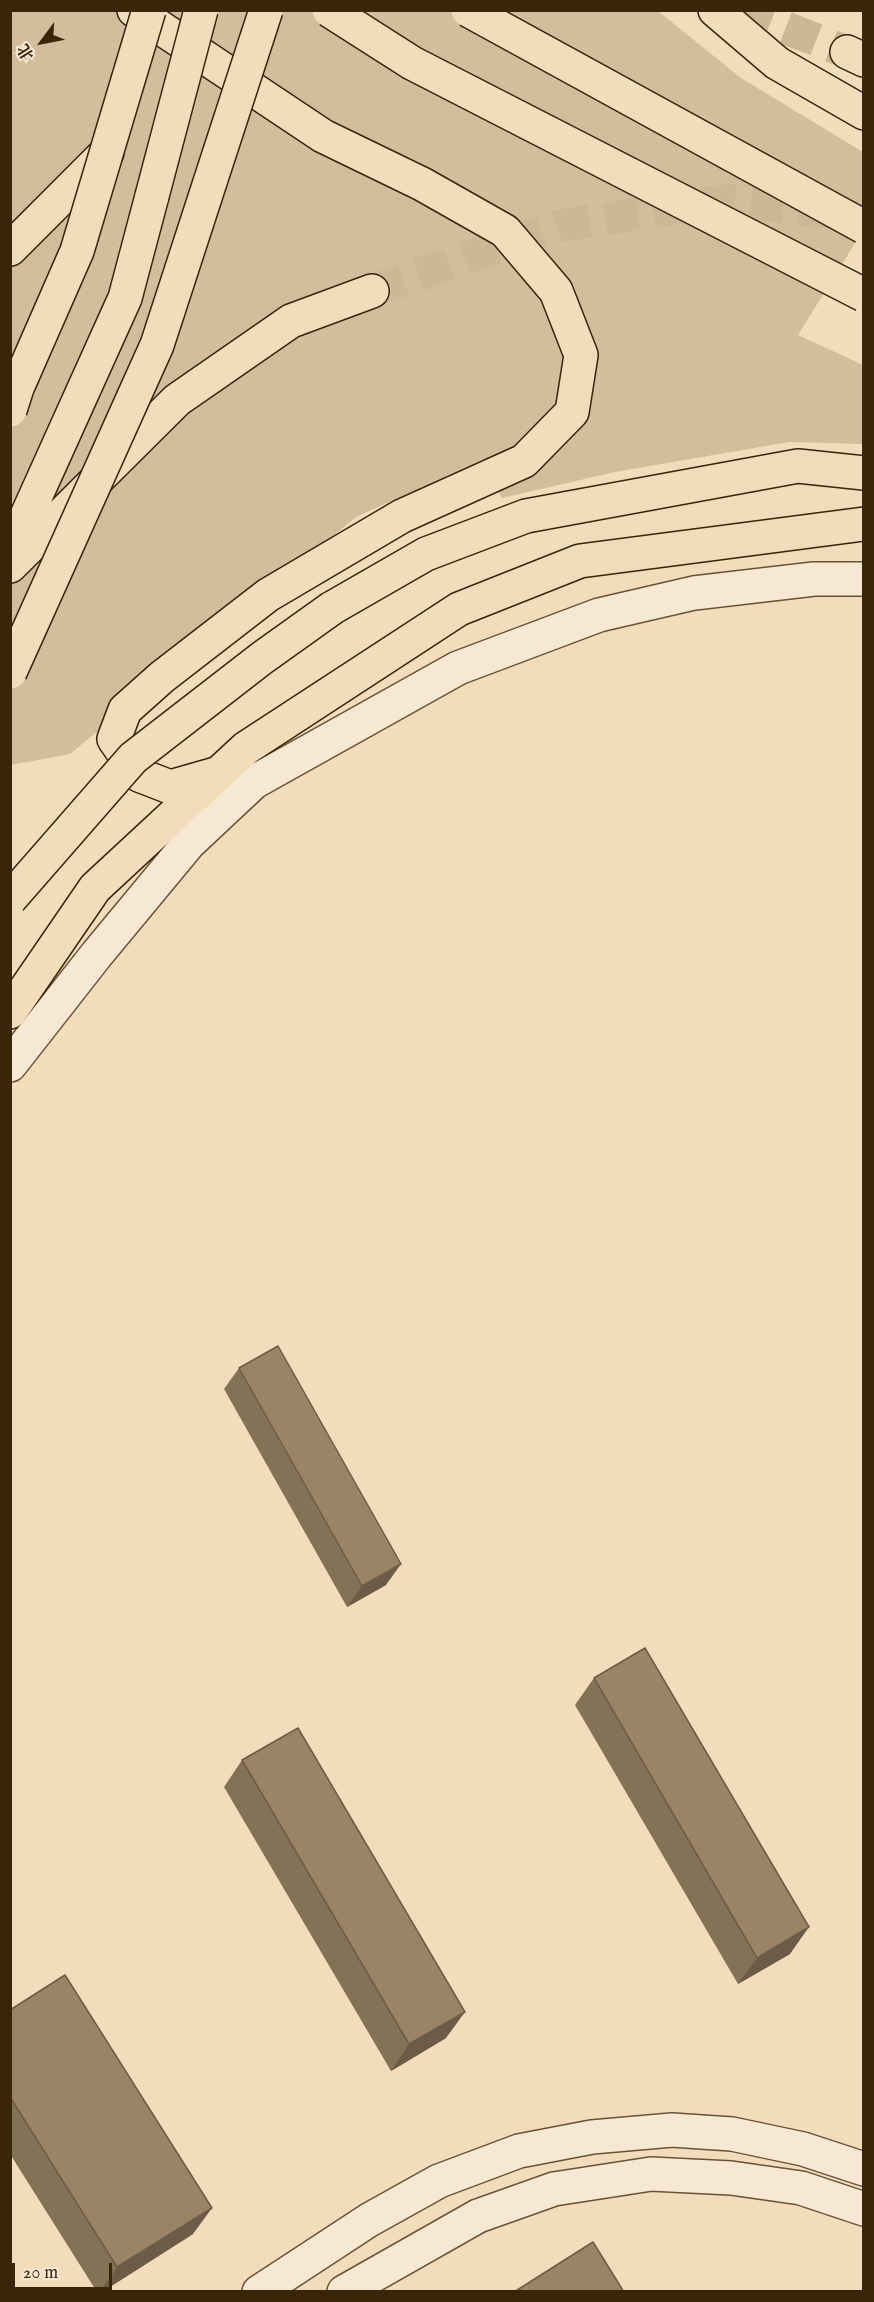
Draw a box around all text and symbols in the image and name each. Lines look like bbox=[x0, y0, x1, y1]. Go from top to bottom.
north arrow bbox=[12, 12, 72, 72]
text: 北 bbox=[14, 39, 39, 64]
scale bar bbox=[15, 2251, 116, 2289]
text: 20 m bbox=[23, 2262, 58, 2285]

